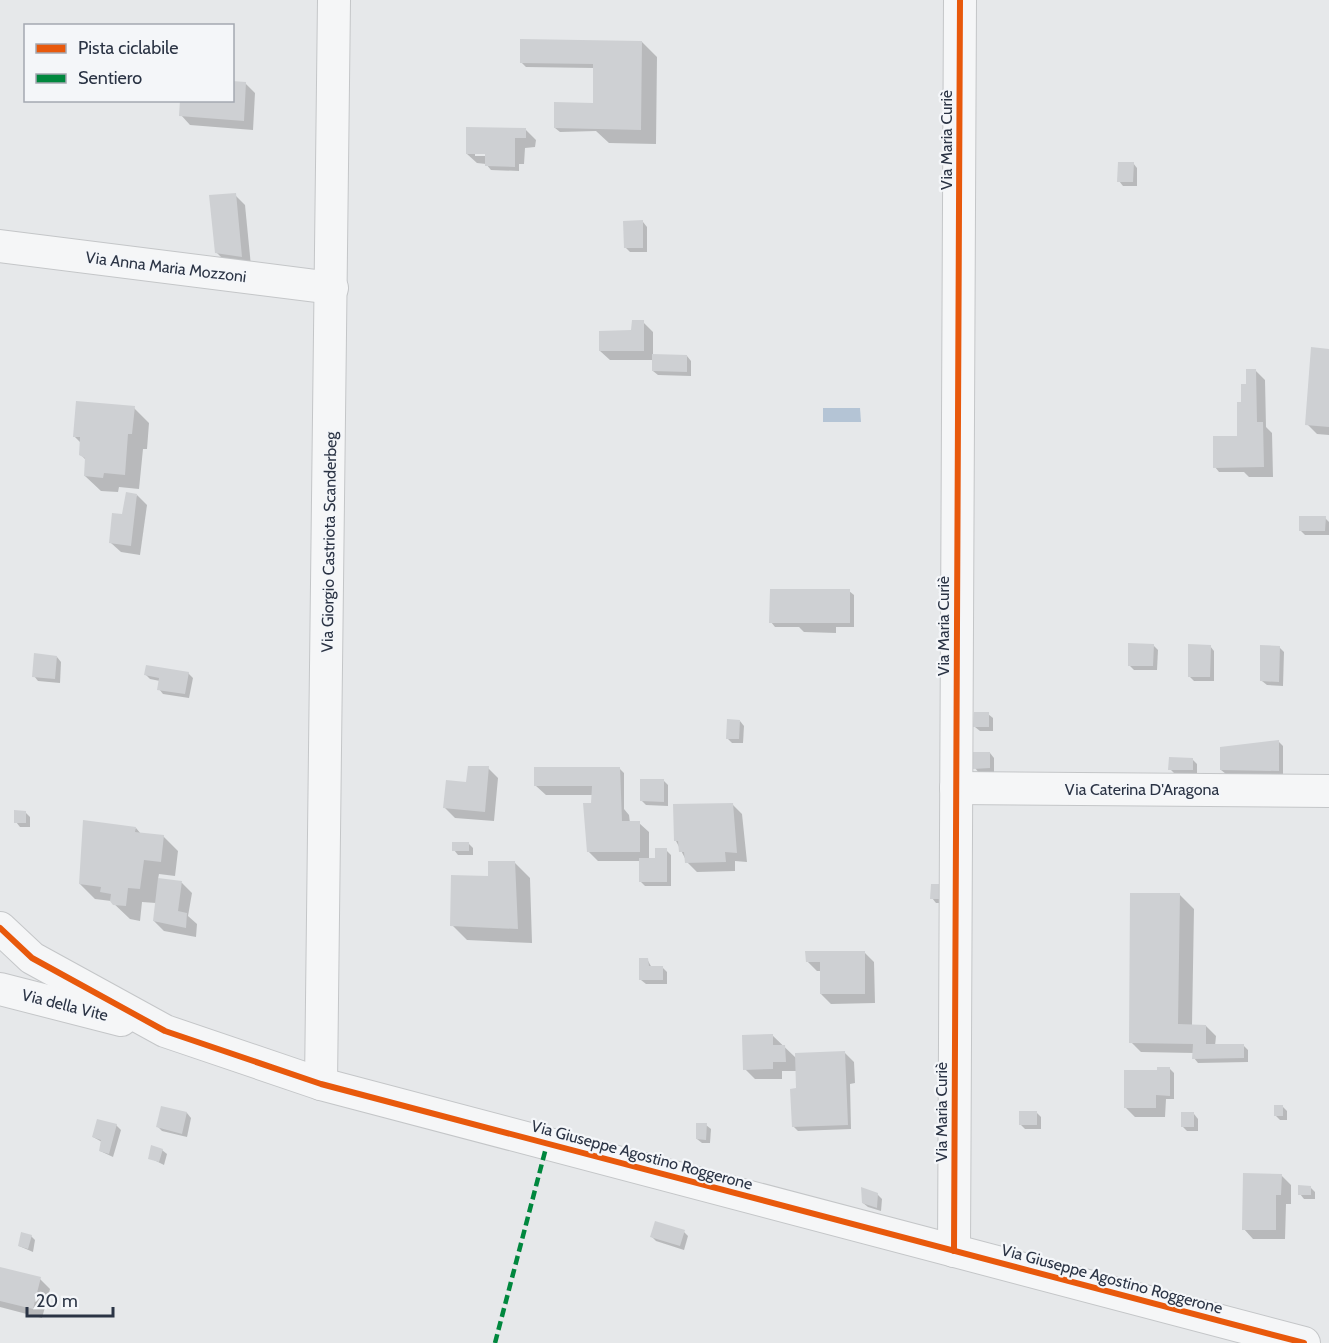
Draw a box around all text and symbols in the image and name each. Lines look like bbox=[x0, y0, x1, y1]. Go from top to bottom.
legend bbox=[24, 24, 234, 102]
text: Pista ciclabile bbox=[78, 37, 178, 59]
text: Sentiero bbox=[78, 67, 142, 89]
street label: Via Maria Curiè bbox=[937, 90, 956, 190]
street label: Via Anna Maria Mozzoni bbox=[84, 248, 248, 286]
street label: Via Giorgio Castriota Scanderbeg bbox=[318, 430, 340, 653]
street label: Via Maria Curiè bbox=[934, 576, 953, 676]
street label: Via Caterina D'Aragona bbox=[1065, 780, 1219, 799]
street label: Via della Vite bbox=[20, 985, 110, 1025]
street label: Via Maria Curiè bbox=[932, 1062, 951, 1162]
street label: Via Giuseppe Agostino Roggerone bbox=[529, 1116, 755, 1194]
street label: Via Giuseppe Agostino Roggerone bbox=[999, 1240, 1225, 1318]
scale bar bbox=[27, 1280, 112, 1318]
text: 20 m bbox=[36, 1290, 78, 1312]

